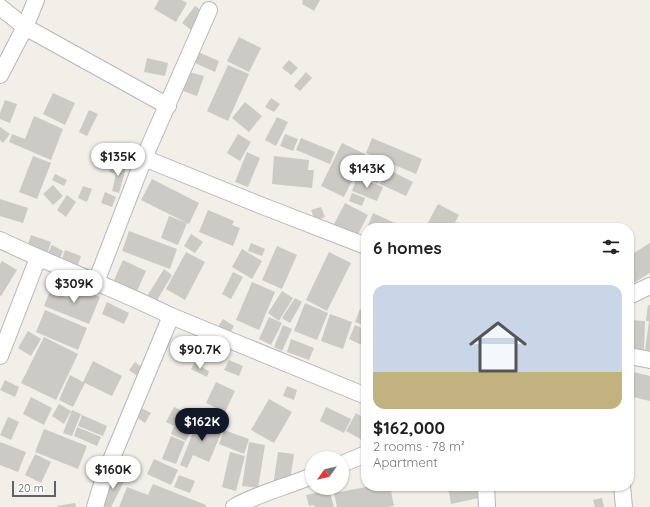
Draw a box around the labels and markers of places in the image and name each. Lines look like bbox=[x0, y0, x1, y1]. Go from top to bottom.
pin: $135K bbox=[90, 143, 146, 177]
pin: $143K bbox=[339, 155, 395, 189]
pin: $309K bbox=[46, 270, 102, 304]
pin: $90.7K bbox=[167, 336, 233, 370]
pin: $162K bbox=[174, 408, 230, 442]
pin: $160K bbox=[85, 456, 141, 490]

